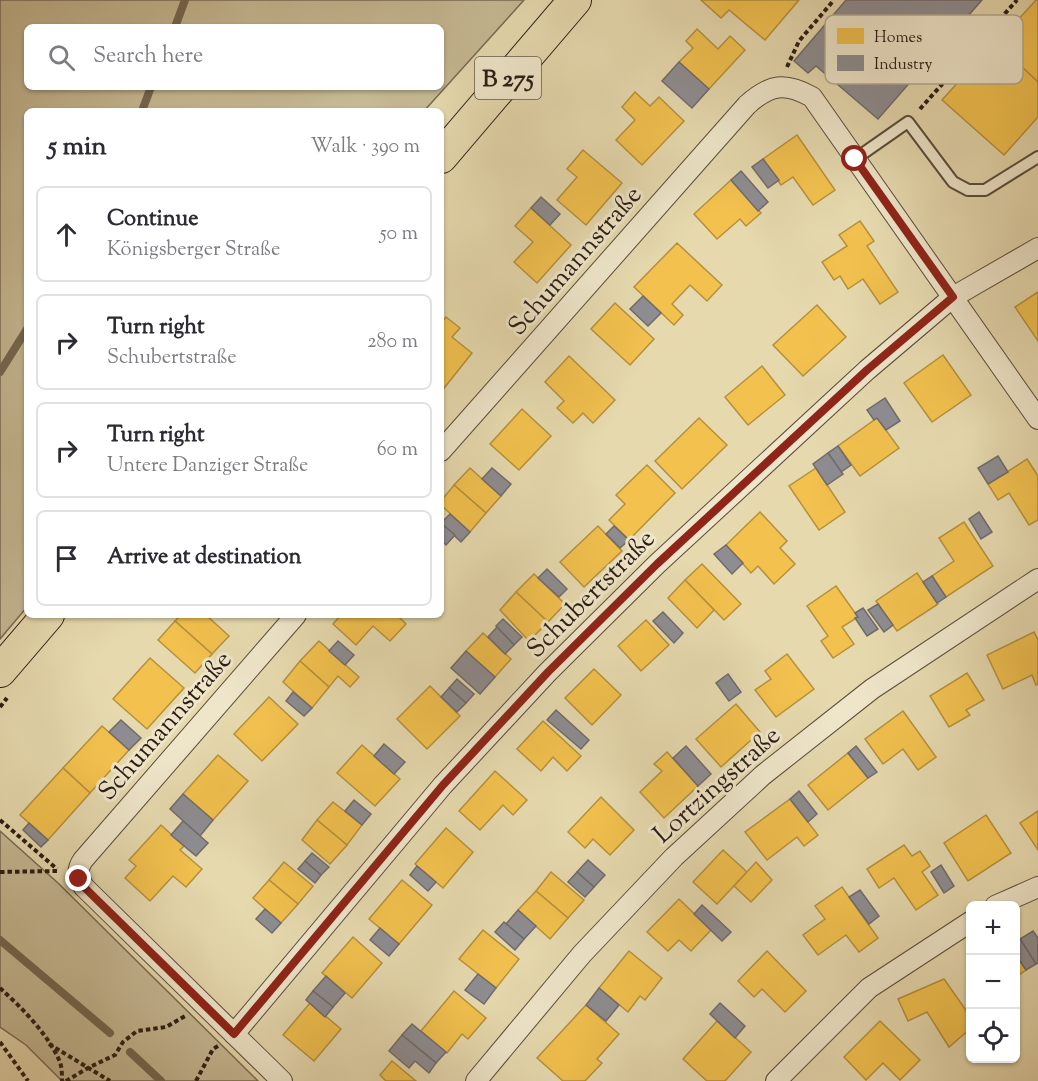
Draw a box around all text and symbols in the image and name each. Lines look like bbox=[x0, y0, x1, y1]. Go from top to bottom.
legend bbox=[825, 15, 1023, 84]
search box bbox=[24, 24, 444, 90]
text: Homes bbox=[874, 27, 922, 50]
icon: search bbox=[45, 41, 78, 74]
text: Search here bbox=[93, 41, 203, 73]
text: Industry bbox=[874, 54, 932, 77]
road number: B 275 bbox=[475, 57, 541, 99]
text: 5 min bbox=[48, 129, 107, 166]
text: Walk · 390 m bbox=[311, 133, 420, 162]
route start bbox=[841, 145, 867, 171]
street label: Schumannstraße bbox=[500, 179, 652, 345]
text: Continue bbox=[107, 204, 198, 236]
icon: ahead bbox=[50, 218, 83, 251]
text: 50 m bbox=[380, 220, 418, 249]
text: Königsberger Straße bbox=[107, 236, 280, 265]
text: Turn right bbox=[107, 312, 204, 344]
icon: right bbox=[50, 326, 83, 359]
text: 280 m bbox=[367, 328, 418, 357]
text: Schubertstraße bbox=[107, 344, 237, 373]
text: Turn right bbox=[107, 420, 204, 452]
icon: right bbox=[50, 434, 83, 467]
text: 60 m bbox=[377, 436, 418, 465]
text: Untere Danziger Straße bbox=[107, 452, 308, 481]
street label: Schubertstraße bbox=[519, 522, 664, 667]
icon: arrive bbox=[50, 542, 83, 575]
text: Arrive at destination bbox=[107, 542, 302, 574]
street label: Schumannstraße bbox=[90, 644, 242, 810]
street label: Lortzingstraße bbox=[646, 719, 790, 853]
route end bbox=[65, 865, 91, 891]
map controls bbox=[966, 901, 1020, 1063]
button: + bbox=[966, 901, 1020, 955]
button: − bbox=[966, 955, 1020, 1009]
button: locate bbox=[966, 1009, 1020, 1063]

